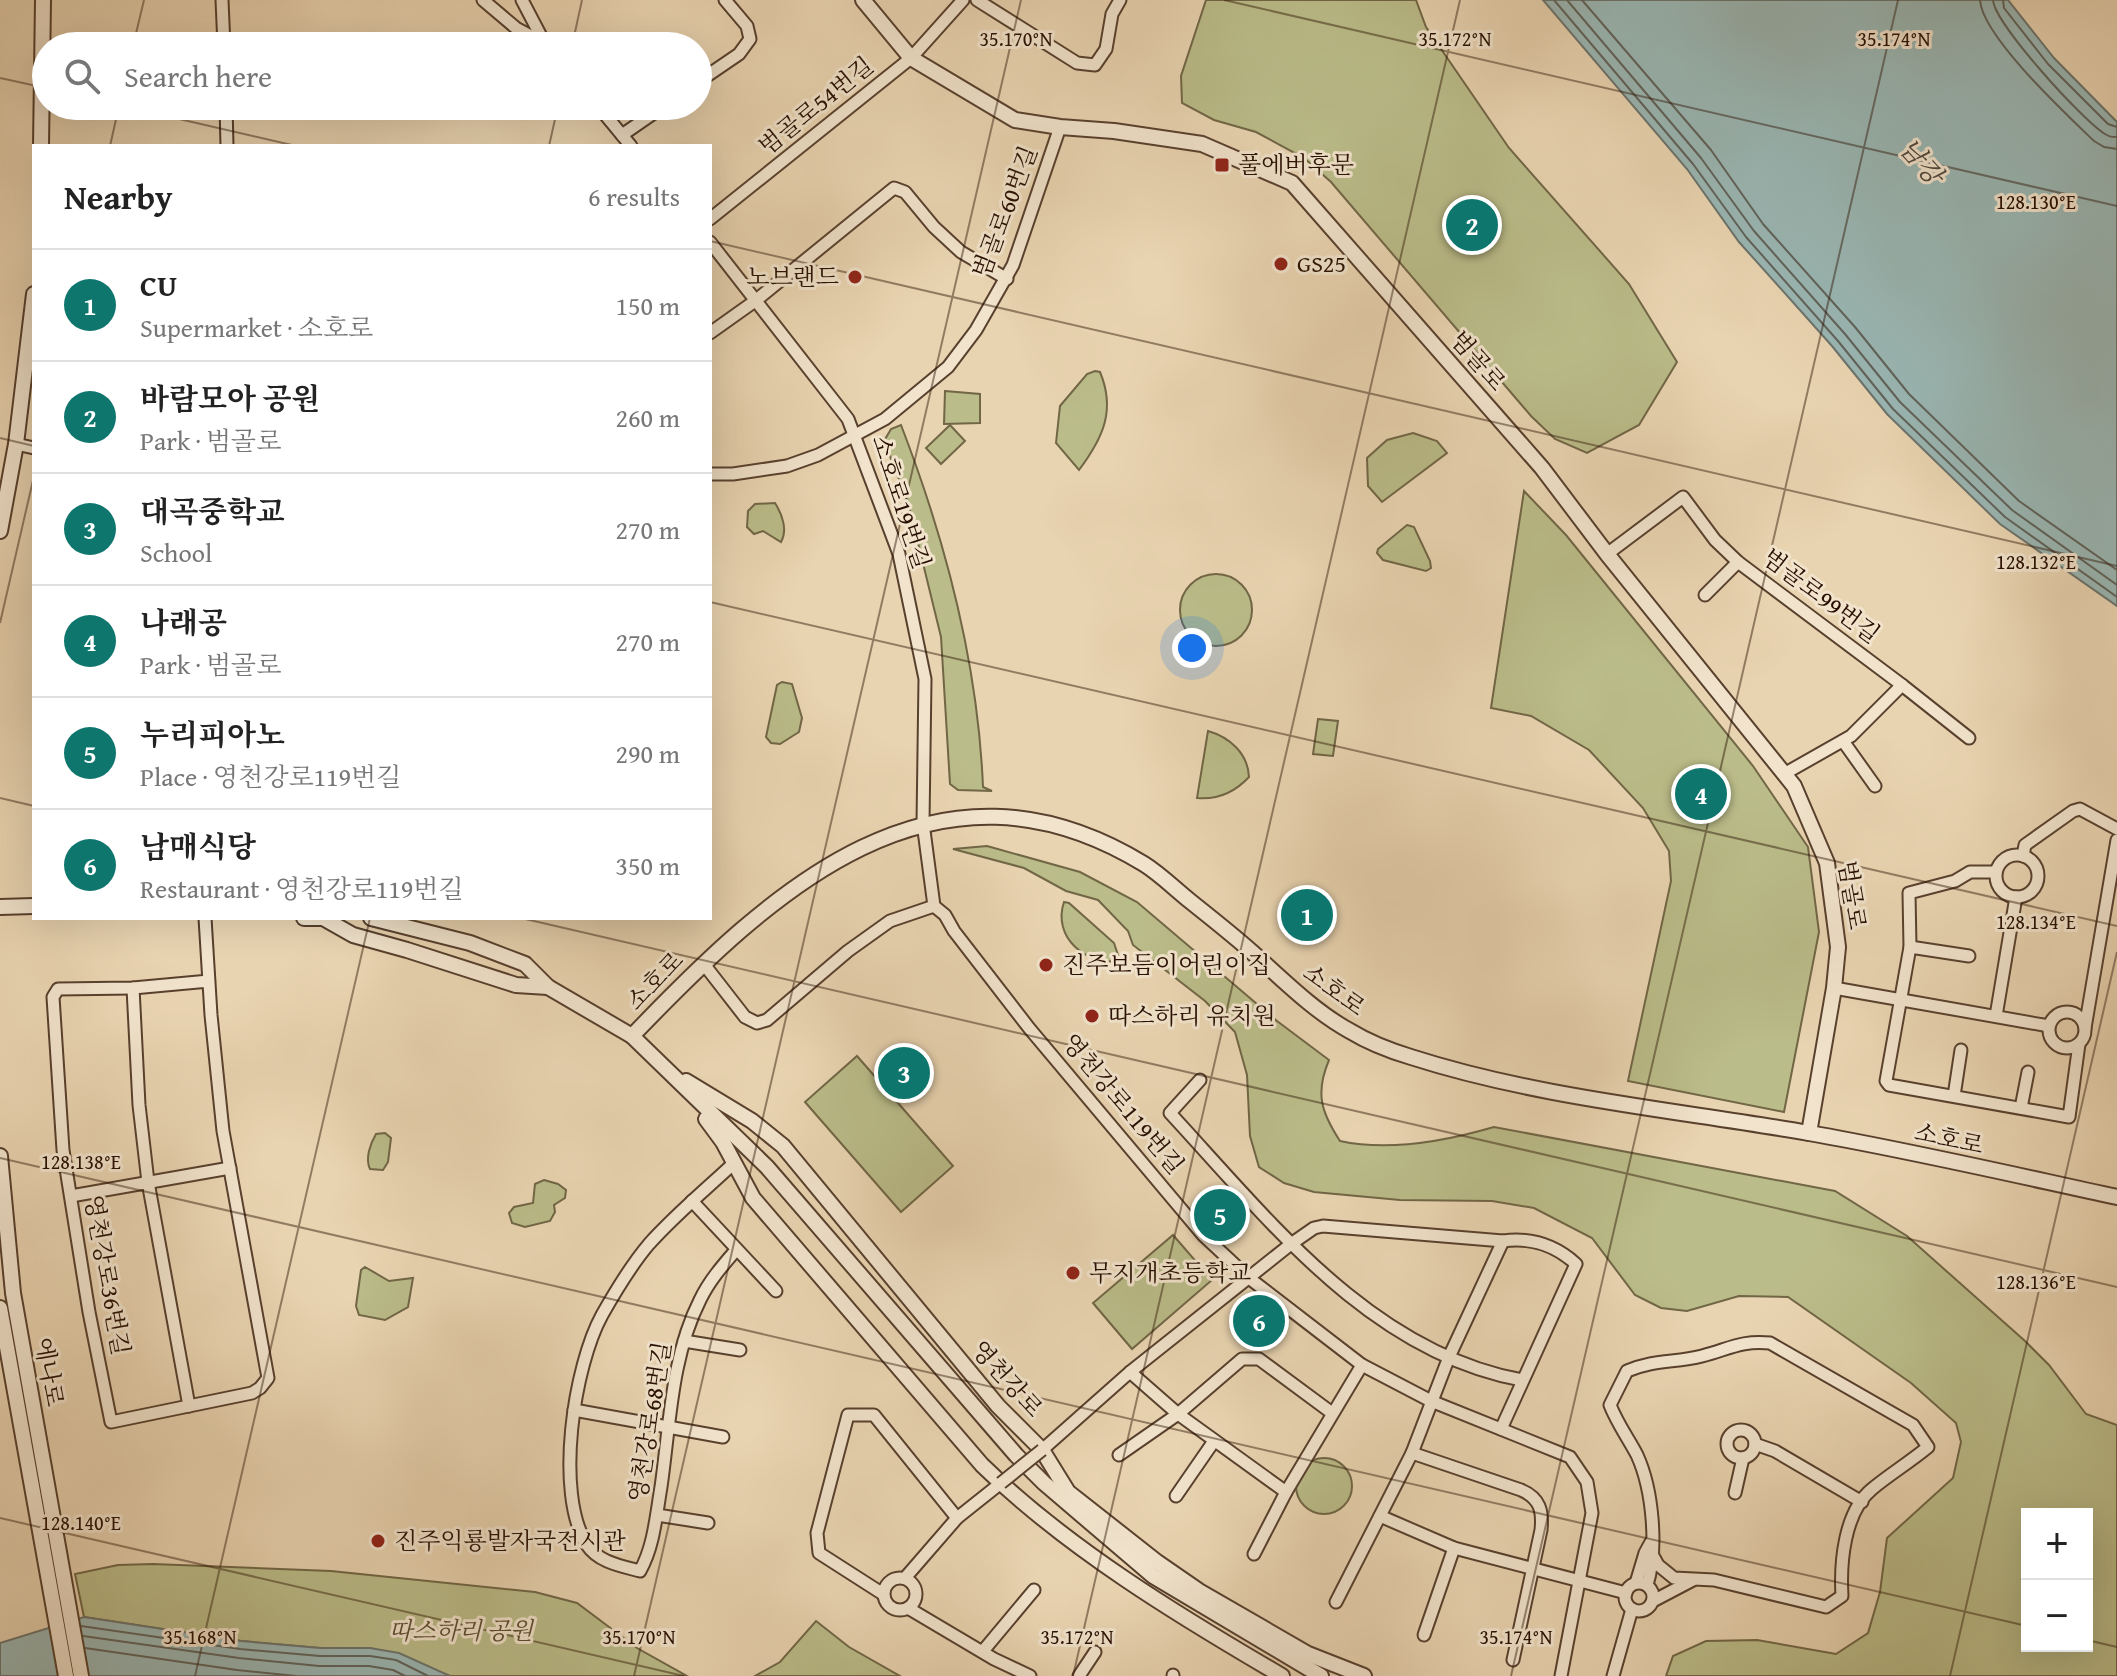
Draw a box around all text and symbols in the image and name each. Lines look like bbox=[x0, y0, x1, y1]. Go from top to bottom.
text: 35.170°N bbox=[979, 24, 1053, 53]
text: 35.172°N bbox=[1418, 24, 1492, 53]
text: 35.174°N bbox=[1857, 24, 1931, 53]
search box bbox=[32, 32, 712, 120]
street label: 범골로54번길 bbox=[751, 48, 881, 163]
icon: search bbox=[60, 54, 104, 98]
text: Search here bbox=[124, 54, 272, 98]
water label: 남강 bbox=[1890, 129, 1955, 195]
street label: 범골로60번길 bbox=[963, 141, 1046, 283]
place label: 풀에버후문 bbox=[1238, 147, 1354, 182]
marker: 풀에버후문 bbox=[1213, 156, 1231, 174]
text: Nearby bbox=[64, 172, 173, 221]
text: 6 results bbox=[588, 177, 680, 216]
text: 128.130°E bbox=[1996, 187, 2076, 216]
pin: 2 bbox=[1446, 195, 1498, 255]
place label: GS25 bbox=[1297, 246, 1346, 281]
marker: GS25 bbox=[1272, 255, 1290, 273]
place label: 노브랜드 bbox=[746, 259, 839, 294]
text: CU bbox=[140, 263, 177, 307]
marker: 노브랜드 bbox=[846, 268, 864, 286]
text: 1 bbox=[83, 286, 97, 325]
text: 150 m bbox=[615, 286, 680, 325]
text: Supermarket · 소호로 bbox=[140, 308, 373, 347]
street label: 범골로 bbox=[1442, 323, 1514, 398]
text: 바람모아 공원 bbox=[140, 376, 321, 420]
text: 2 bbox=[83, 398, 97, 437]
text: 260 m bbox=[615, 398, 680, 437]
text: Park · 범골로 bbox=[140, 421, 281, 460]
street label: 소호로19번길 bbox=[863, 430, 940, 573]
text: 대곡중학교 bbox=[140, 489, 285, 533]
text: 3 bbox=[83, 510, 97, 549]
text: 270 m bbox=[615, 510, 680, 549]
text: School bbox=[140, 533, 212, 572]
street label: 범골로99번길 bbox=[1755, 540, 1887, 651]
text: 128.132°E bbox=[1996, 547, 2076, 576]
text: 나래공 bbox=[140, 600, 227, 644]
text: 4 bbox=[83, 622, 97, 661]
text: 270 m bbox=[615, 622, 680, 661]
your location bbox=[1172, 628, 1212, 668]
text: Park · 범골로 bbox=[140, 645, 281, 684]
text: 누리피아노 bbox=[140, 712, 285, 756]
text: 5 bbox=[83, 734, 97, 773]
text: 290 m bbox=[615, 734, 680, 773]
text: Place · 영천강로119번길 bbox=[140, 757, 401, 796]
pin: 4 bbox=[1675, 764, 1727, 824]
text: 남매식당 bbox=[140, 824, 256, 868]
text: 6 bbox=[83, 846, 97, 885]
text: 350 m bbox=[615, 846, 680, 885]
street label: 범골로 bbox=[1830, 858, 1875, 932]
text: Restaurant · 영천강로119번길 bbox=[140, 869, 464, 908]
pin: 1 bbox=[1281, 885, 1333, 945]
text: 128.134°E bbox=[1996, 907, 2076, 936]
street label: 소호로 bbox=[618, 943, 691, 1018]
place label: 진주보듬이어린이집 bbox=[1062, 947, 1271, 982]
street label: 소호로 bbox=[1296, 955, 1373, 1024]
marker: 진주보듬이어린이집 bbox=[1037, 956, 1055, 974]
place label: 따스하리 유치원 bbox=[1108, 998, 1276, 1033]
marker: 따스하리 유치원 bbox=[1083, 1007, 1101, 1025]
street label: 영천강로119번길 bbox=[1054, 1026, 1193, 1181]
pin: 3 bbox=[878, 1043, 930, 1103]
street label: 소호로 bbox=[1911, 1114, 1987, 1163]
text: 128.138°E bbox=[41, 1147, 121, 1176]
pin: 5 bbox=[1194, 1185, 1246, 1245]
street label: 영천강로36번길 bbox=[76, 1192, 139, 1358]
place label: 무지개초등학교 bbox=[1089, 1255, 1251, 1290]
marker: 무지개초등학교 bbox=[1064, 1264, 1082, 1282]
text: 128.136°E bbox=[1996, 1267, 2076, 1296]
pin: 6 bbox=[1233, 1291, 1285, 1351]
street label: 영천강로 bbox=[963, 1332, 1051, 1425]
street label: 에나로 bbox=[26, 1335, 73, 1409]
street label: 영천강로68번길 bbox=[620, 1339, 679, 1505]
text: 128.140°E bbox=[41, 1508, 121, 1537]
map controls bbox=[2021, 1508, 2093, 1652]
button: + bbox=[2021, 1508, 2093, 1580]
place label: 진주익룡발자국전시관 bbox=[394, 1523, 626, 1558]
marker: 진주익룡발자국전시관 bbox=[369, 1532, 387, 1550]
button: − bbox=[2021, 1580, 2093, 1652]
park label: 따스하리 공원 bbox=[389, 1613, 535, 1648]
text: 35.168°N bbox=[163, 1622, 237, 1651]
text: 35.170°N bbox=[602, 1622, 676, 1651]
text: 35.172°N bbox=[1040, 1622, 1114, 1651]
text: 35.174°N bbox=[1479, 1622, 1553, 1651]

